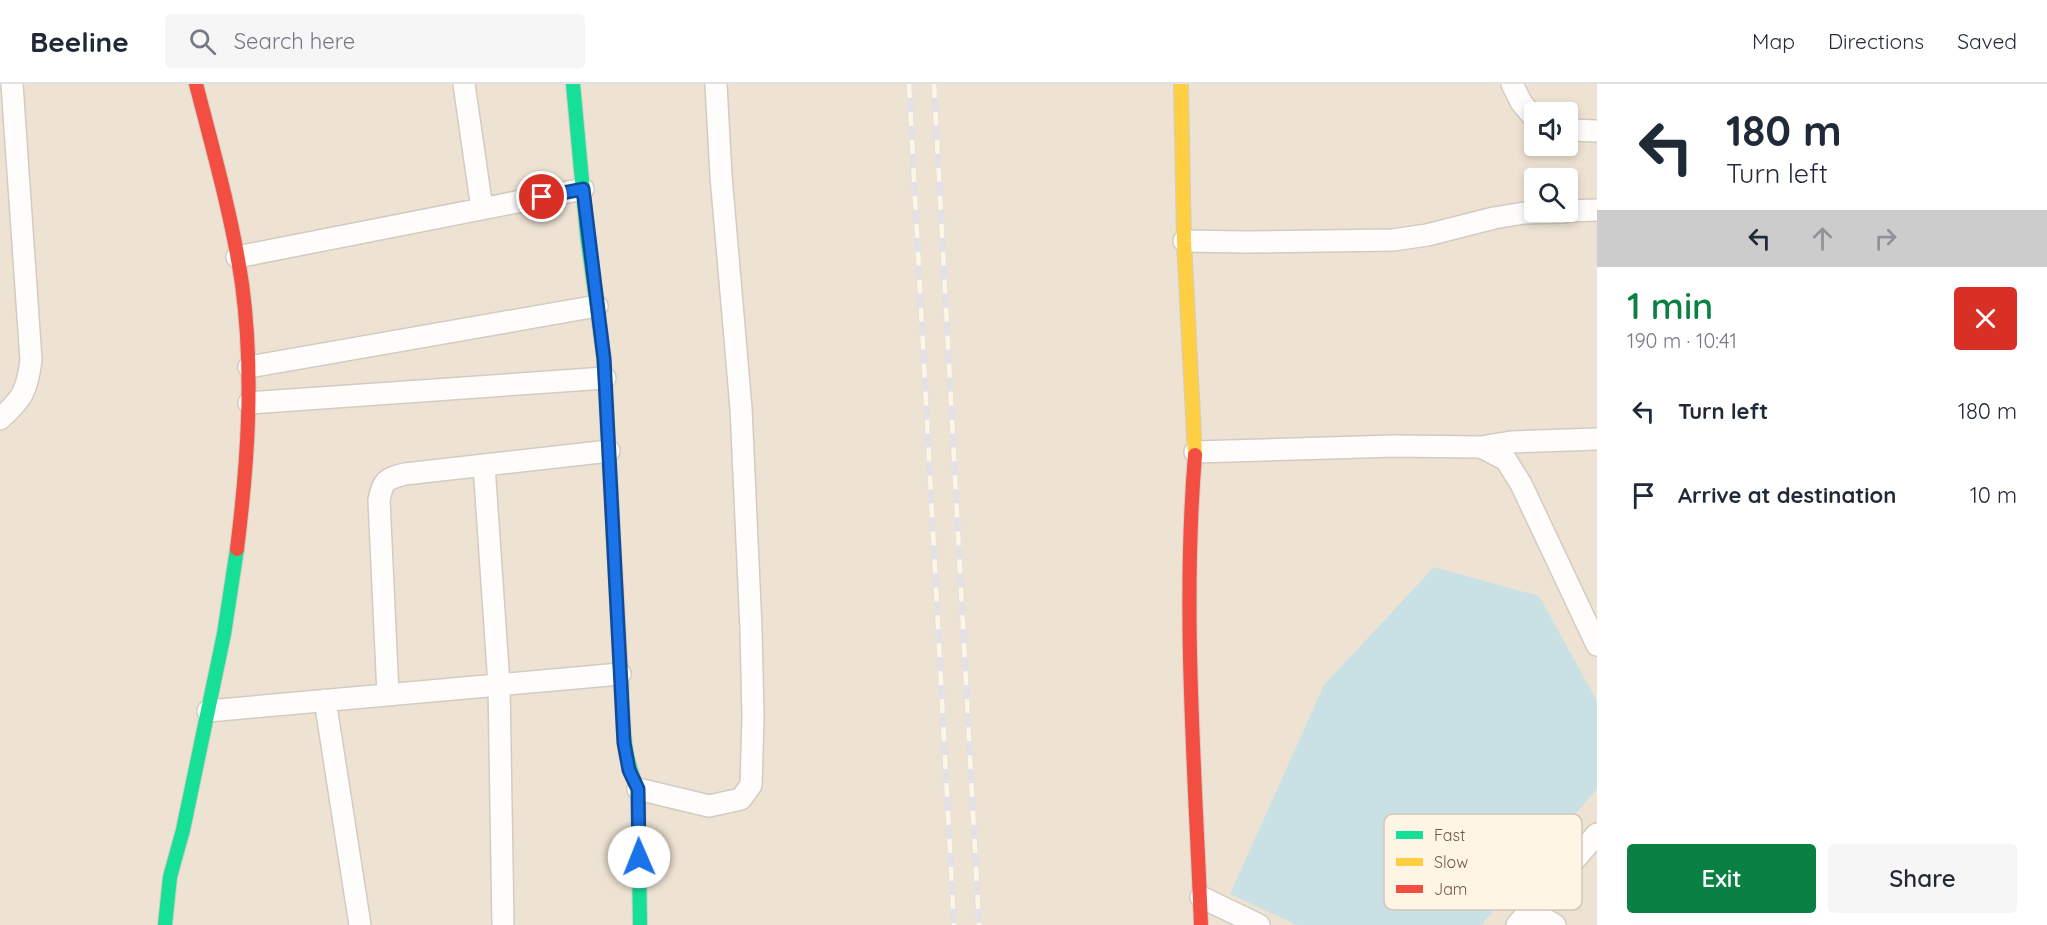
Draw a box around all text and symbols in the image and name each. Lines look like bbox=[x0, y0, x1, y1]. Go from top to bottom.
search box bbox=[165, 14, 585, 68]
text: Beeline bbox=[30, 24, 129, 59]
icon: search bbox=[186, 25, 219, 58]
text: Search here bbox=[234, 27, 355, 55]
text: Map bbox=[1752, 28, 1795, 54]
text: Directions bbox=[1828, 28, 1924, 54]
text: Saved bbox=[1957, 28, 2017, 54]
map controls bbox=[1524, 102, 1578, 222]
button: sound bbox=[1524, 102, 1578, 156]
text: 180 m bbox=[1726, 104, 1842, 157]
icon: left bbox=[1627, 108, 1705, 186]
text: Turn left bbox=[1726, 156, 1828, 190]
button: search bbox=[1524, 168, 1578, 222]
pin bbox=[516, 171, 567, 222]
icon: arrive bbox=[525, 180, 558, 213]
icon: left bbox=[1743, 222, 1776, 255]
icon: ahead bbox=[1806, 222, 1839, 255]
icon: right bbox=[1869, 222, 1902, 255]
text: 1 min bbox=[1627, 283, 1713, 328]
button: close bbox=[1954, 287, 2017, 350]
text: 190 m · 10:41 bbox=[1627, 328, 1737, 353]
icon: left bbox=[1627, 395, 1660, 428]
text: Turn left bbox=[1678, 397, 1768, 425]
text: 180 m bbox=[1958, 397, 2017, 425]
icon: arrive bbox=[1627, 479, 1660, 512]
text: Arrive at destination bbox=[1678, 481, 1896, 509]
text: 10 m bbox=[1970, 481, 2017, 509]
legend bbox=[1384, 814, 1582, 910]
position arrow bbox=[607, 825, 671, 889]
text: Fast bbox=[1434, 825, 1465, 845]
button: Exit bbox=[1627, 844, 1816, 913]
button: Share bbox=[1828, 844, 2017, 913]
text: Slow bbox=[1434, 852, 1468, 872]
text: Jam bbox=[1434, 879, 1467, 899]

